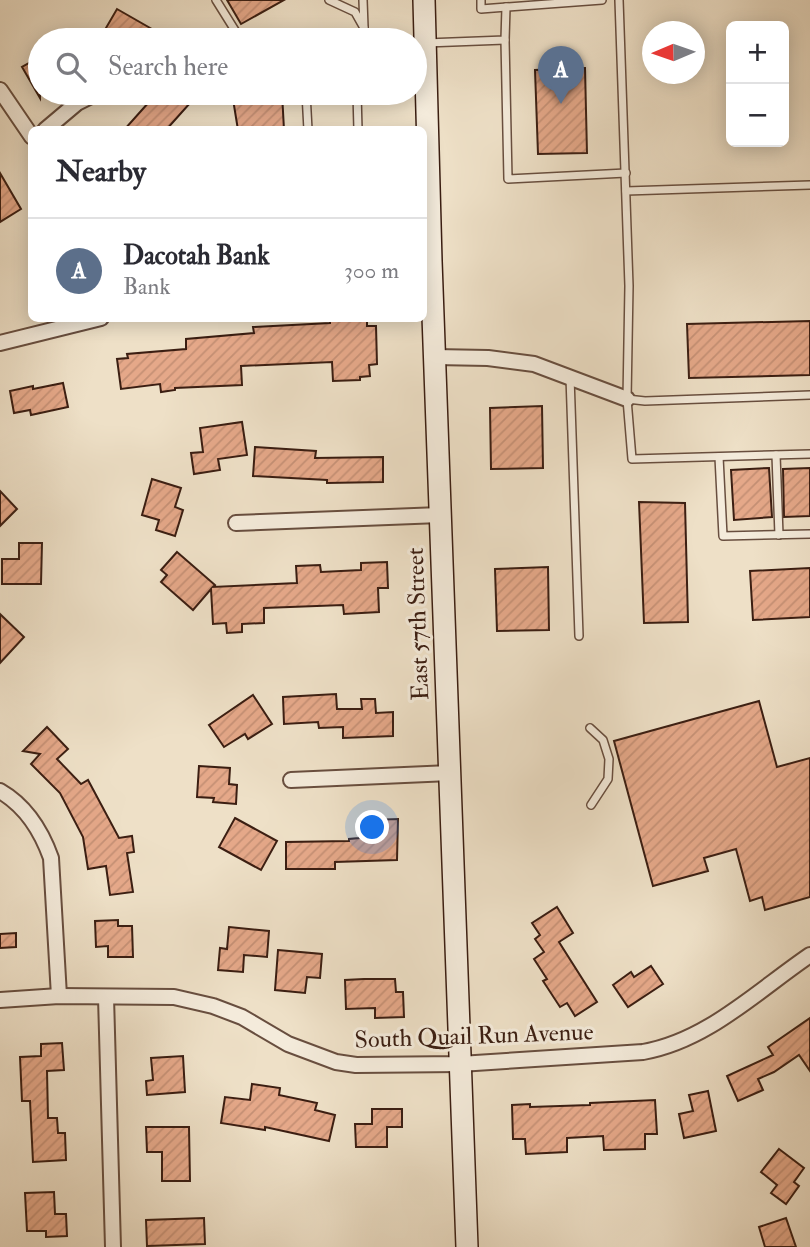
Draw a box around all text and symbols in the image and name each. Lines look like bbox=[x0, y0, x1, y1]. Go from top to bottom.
north arrow bbox=[642, 21, 705, 84]
map controls bbox=[726, 21, 789, 147]
button: + bbox=[726, 21, 789, 84]
search box bbox=[28, 28, 427, 105]
pin: A bbox=[538, 46, 584, 104]
icon: search bbox=[52, 48, 90, 86]
text: Search here bbox=[108, 51, 228, 83]
button: − bbox=[726, 84, 789, 147]
text: Nearby bbox=[56, 153, 146, 190]
text: Dacotah Bank bbox=[123, 240, 270, 272]
text: A bbox=[72, 256, 86, 285]
text: 300 m bbox=[344, 256, 399, 285]
text: Bank bbox=[123, 272, 170, 301]
street label: East 57th Street bbox=[400, 547, 436, 701]
your location bbox=[355, 810, 389, 844]
street label: South Quail Run Avenue bbox=[354, 1016, 594, 1056]

